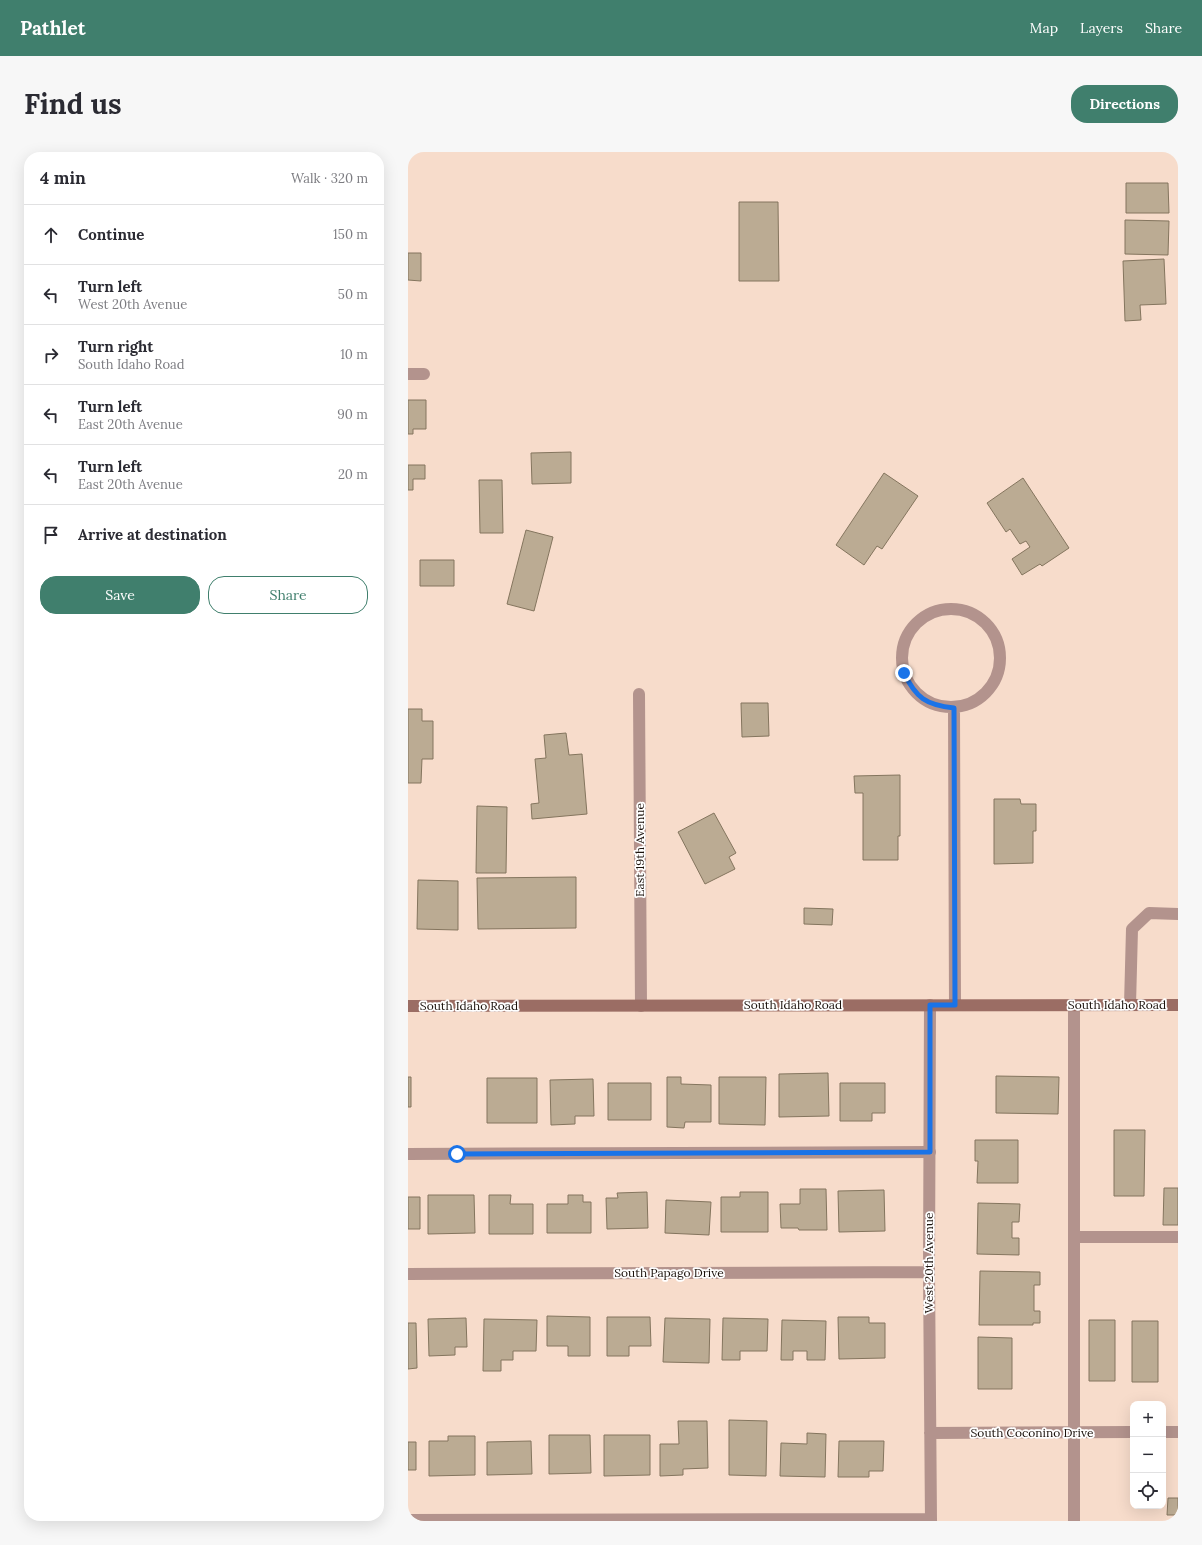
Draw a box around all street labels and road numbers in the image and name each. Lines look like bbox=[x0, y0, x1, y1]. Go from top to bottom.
street label: East 19th Avenue bbox=[632, 802, 647, 897]
street label: South Idaho Road bbox=[744, 997, 842, 1012]
street label: South Idaho Road bbox=[1068, 997, 1166, 1012]
street label: South Idaho Road bbox=[420, 998, 518, 1013]
street label: West 20th Avenue bbox=[921, 1212, 936, 1313]
street label: South Papago Drive bbox=[614, 1265, 724, 1280]
street label: South Coconino Drive bbox=[971, 1425, 1094, 1440]

